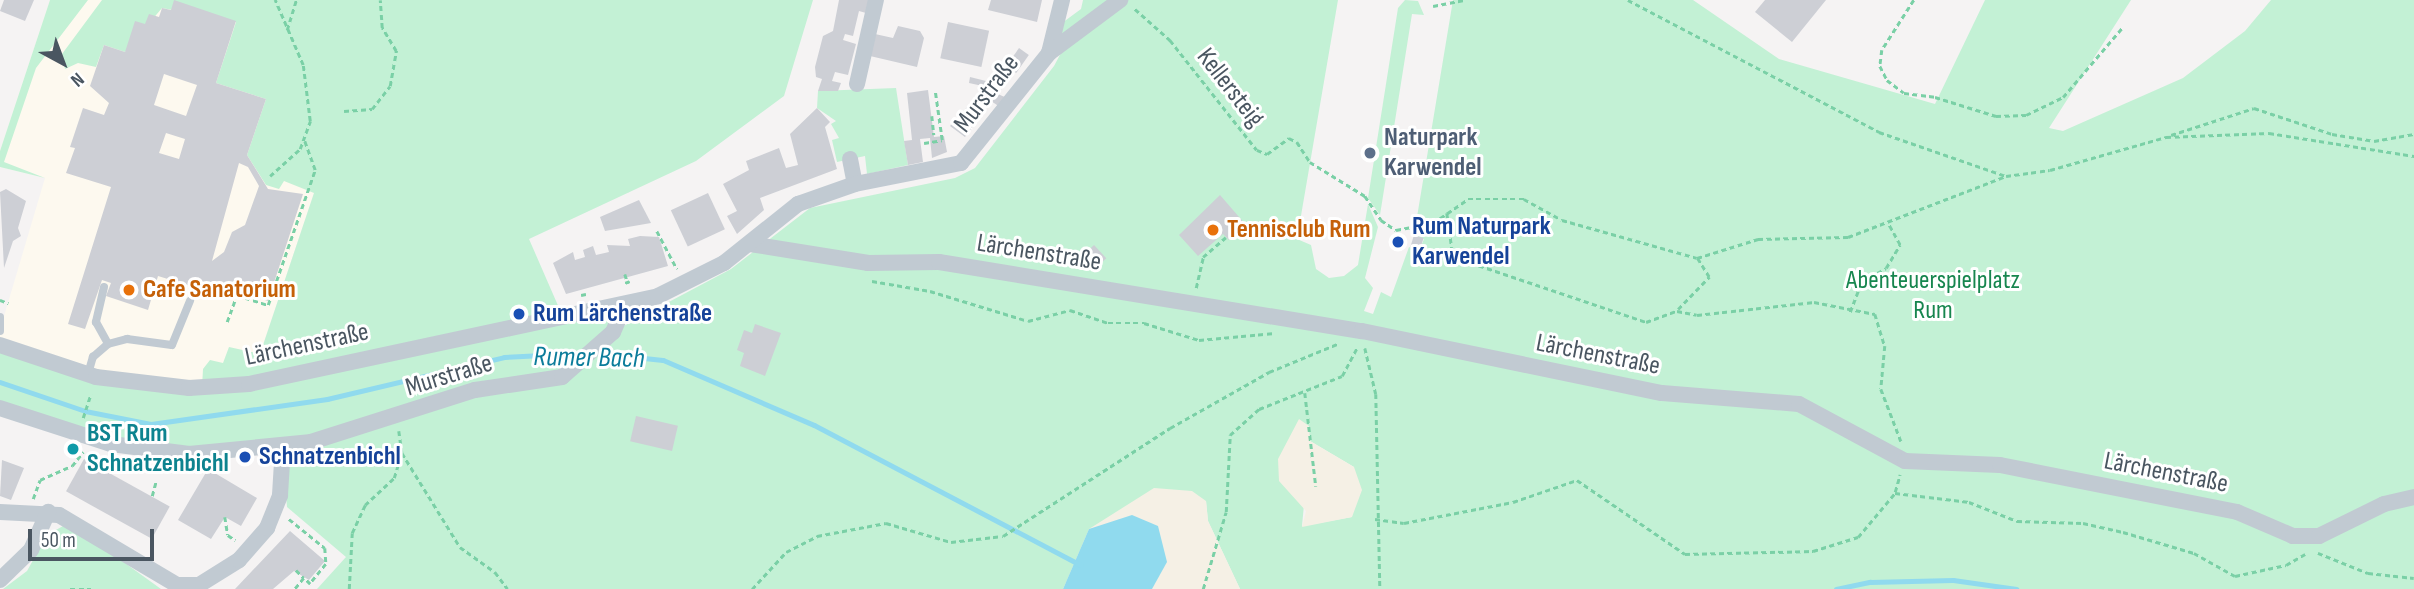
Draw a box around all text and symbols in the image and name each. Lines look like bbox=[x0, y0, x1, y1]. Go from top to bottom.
north arrow bbox=[28, 28, 98, 98]
street label: Kellersteig bbox=[1189, 42, 1271, 134]
street label: Murstraße bbox=[948, 49, 1026, 139]
text: N bbox=[66, 67, 88, 91]
place label: Naturpark Karwendel bbox=[1384, 122, 1482, 184]
marker: Naturpark Karwendel bbox=[1362, 145, 1378, 161]
place label: Rum Naturpark Karwendel bbox=[1412, 211, 1551, 272]
place label: Tennisclub Rum bbox=[1227, 214, 1370, 246]
marker: Tennisclub Rum bbox=[1205, 222, 1221, 238]
street label: Lärchenstraße bbox=[975, 228, 1103, 278]
marker: Rum Naturpark Karwendel bbox=[1390, 234, 1406, 250]
park label: Abenteuerspielplatz Rum bbox=[1846, 265, 2020, 326]
place label: Cafe Sanatorium bbox=[143, 274, 296, 306]
marker: Cafe Sanatorium bbox=[121, 282, 137, 298]
place label: Rum Lärchenstraße bbox=[533, 298, 712, 330]
marker: Rum Lärchenstraße bbox=[511, 306, 527, 322]
street label: Lärchenstraße bbox=[242, 317, 372, 373]
street label: Lärchenstraße bbox=[1533, 328, 1663, 382]
water label: Rumer Bach bbox=[533, 340, 645, 376]
street label: Murstraße bbox=[402, 348, 496, 404]
place label: BST Rum Schnatzenbichl bbox=[87, 418, 229, 480]
marker: BST Rum Schnatzenbichl bbox=[65, 441, 81, 457]
place label: Schnatzenbichl bbox=[259, 441, 401, 473]
street label: Lärchenstraße bbox=[2101, 446, 2231, 500]
marker: Schnatzenbichl bbox=[237, 449, 253, 465]
scale bar bbox=[32, 516, 158, 560]
text: 50 m bbox=[41, 528, 76, 553]

